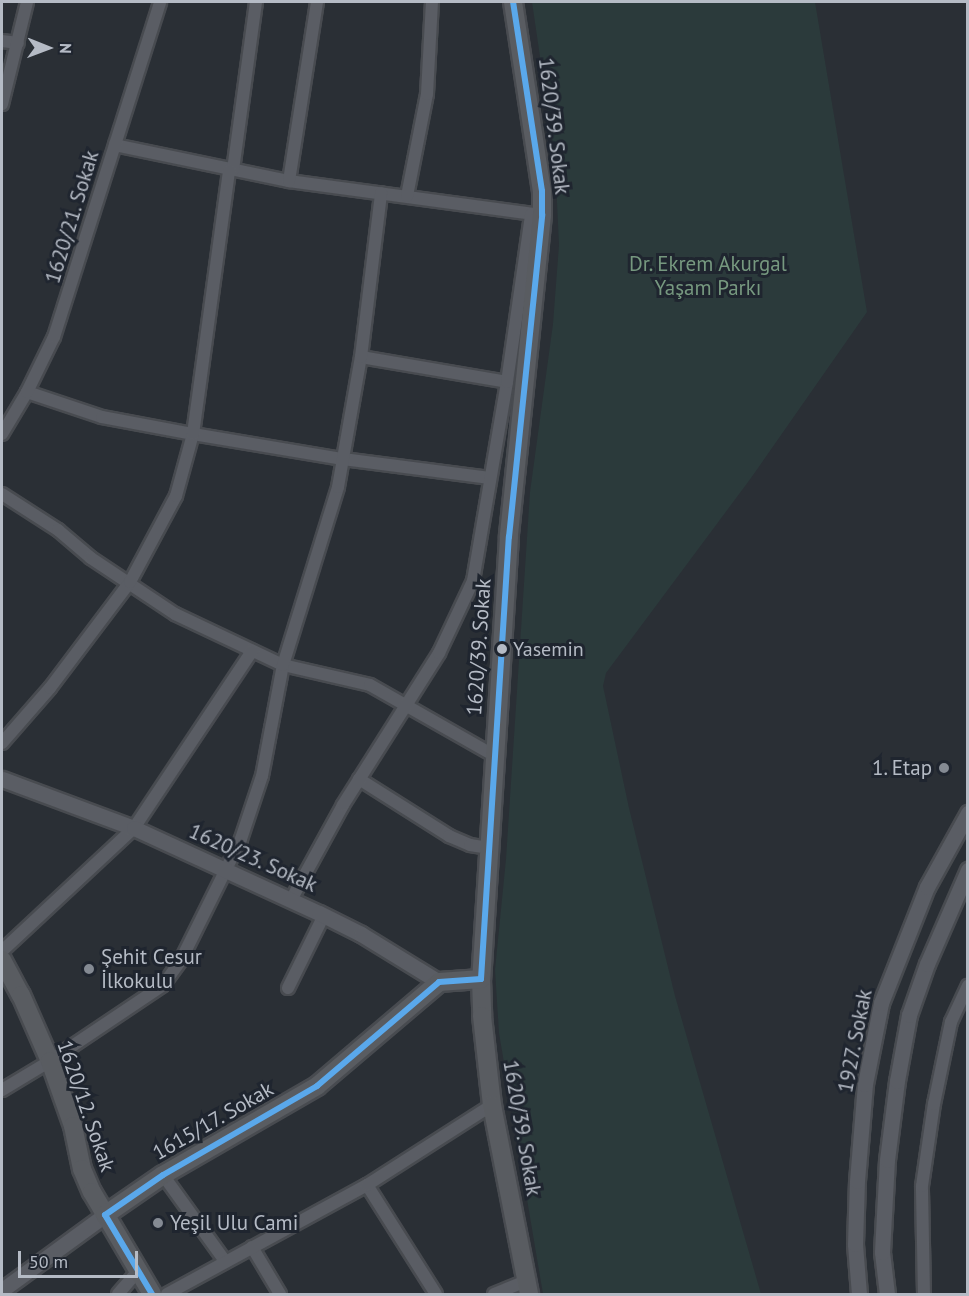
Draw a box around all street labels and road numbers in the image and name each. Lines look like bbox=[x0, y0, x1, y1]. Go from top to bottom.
street label: 1620/39. Sokak bbox=[533, 55, 575, 197]
street label: 1620/21. Sokak bbox=[40, 147, 104, 287]
street label: 1620/39. Sokak bbox=[462, 577, 496, 717]
street label: 1620/23. Sokak bbox=[184, 818, 322, 898]
street label: 1927. Sokak bbox=[832, 986, 878, 1096]
street label: 1620/12. Sokak bbox=[51, 1036, 121, 1176]
street label: 1620/39. Sokak bbox=[498, 1057, 546, 1199]
street label: 1615/17. Sokak bbox=[147, 1076, 279, 1166]

